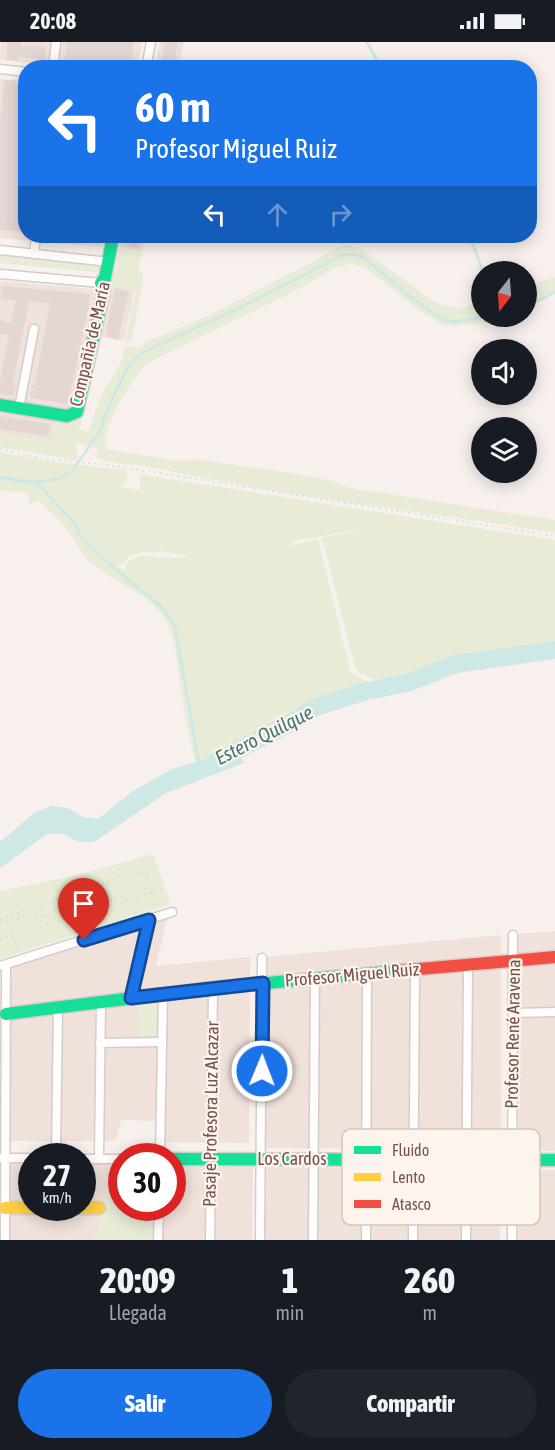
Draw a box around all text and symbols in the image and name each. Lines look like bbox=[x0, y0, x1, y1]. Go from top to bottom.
text: 20:08 bbox=[30, 8, 76, 34]
text: 60 m bbox=[135, 83, 210, 131]
icon: left bbox=[36, 84, 114, 162]
text: Profesor Miguel Ruiz bbox=[135, 133, 337, 164]
icon: left bbox=[198, 198, 231, 231]
icon: ahead bbox=[261, 198, 294, 231]
icon: right bbox=[324, 198, 357, 231]
north arrow bbox=[471, 261, 537, 327]
map controls bbox=[471, 261, 537, 483]
street label: Compañía de María bbox=[65, 279, 114, 408]
button: sound bbox=[471, 339, 537, 405]
button: layers bbox=[471, 417, 537, 483]
water label: Estero Quilque bbox=[211, 700, 317, 769]
pin bbox=[58, 878, 109, 940]
icon: arrive bbox=[67, 887, 100, 920]
street label: Profesor Miguel Ruiz bbox=[284, 958, 420, 991]
street label: Profesor René Aravena bbox=[501, 959, 524, 1109]
street label: Pasaje Profesora Luz Alcazar bbox=[198, 1020, 223, 1207]
position arrow bbox=[230, 1039, 294, 1103]
legend bbox=[342, 1129, 540, 1225]
text: Fluido bbox=[392, 1141, 429, 1159]
speed limit sign: 30 bbox=[108, 1143, 186, 1221]
street label: Los Cardos bbox=[257, 1148, 327, 1169]
text: 27 bbox=[43, 1158, 71, 1192]
text: Lento bbox=[392, 1168, 425, 1186]
text: km/h bbox=[42, 1189, 72, 1206]
text: Atasco bbox=[392, 1195, 431, 1213]
text: 20:09 bbox=[100, 1259, 176, 1301]
text: 1 bbox=[281, 1259, 298, 1301]
text: 260 bbox=[404, 1259, 455, 1301]
text: Llegada bbox=[109, 1301, 167, 1324]
text: min bbox=[276, 1301, 304, 1324]
text: m bbox=[422, 1301, 437, 1324]
button: Salir bbox=[18, 1369, 272, 1438]
button: Compartir bbox=[284, 1369, 537, 1438]

